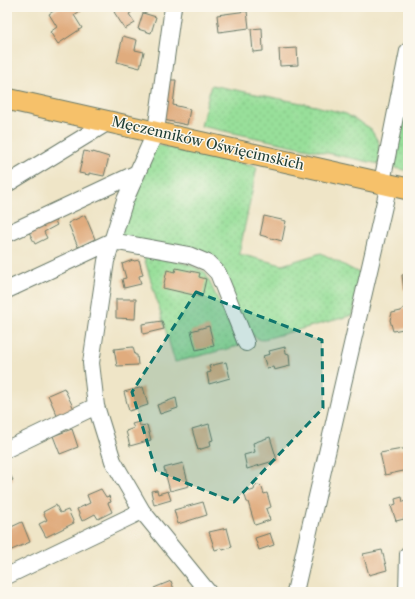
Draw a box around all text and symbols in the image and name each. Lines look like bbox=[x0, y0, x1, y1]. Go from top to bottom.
street label: Męczenników Oświęcimskich bbox=[110, 112, 306, 174]

